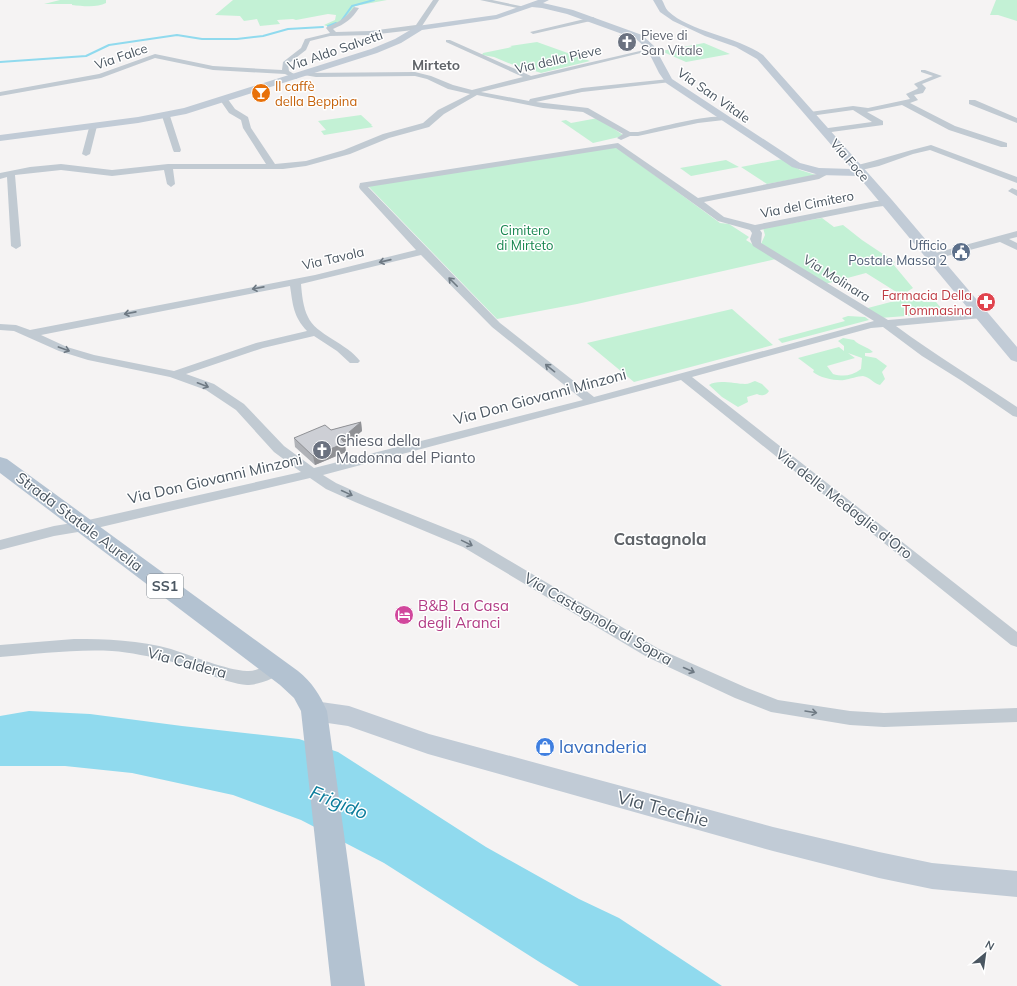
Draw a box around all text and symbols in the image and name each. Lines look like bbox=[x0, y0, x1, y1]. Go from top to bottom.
street label: Via Aldo Salvetti bbox=[285, 26, 385, 74]
place label: Pieve di San Vitale bbox=[641, 27, 703, 58]
church icon: Pieve di San Vitale bbox=[616, 31, 638, 53]
street label: Via Falce bbox=[93, 40, 149, 72]
street label: Via della Pieve bbox=[513, 41, 603, 77]
district label: Mirteto bbox=[412, 56, 460, 74]
street label: Via San Vitale bbox=[675, 64, 753, 126]
place label: Il caffè della Beppina bbox=[275, 78, 357, 109]
bar icon: Il caffè della Beppina bbox=[250, 82, 272, 104]
street label: Via Foce bbox=[827, 135, 873, 185]
street label: Via del Cimitero bbox=[759, 187, 855, 221]
park label: Cimitero di Mirteto bbox=[496, 222, 554, 253]
place label: Ufficio Postale Massa 2 bbox=[848, 237, 947, 268]
public building icon: Ufficio Postale Massa 2 bbox=[950, 241, 972, 263]
street label: Via Tavola bbox=[300, 243, 366, 273]
street label: Via Molinara bbox=[801, 251, 873, 305]
one-way arrow bbox=[379, 258, 392, 265]
one-way arrow bbox=[448, 277, 458, 287]
one-way arrow bbox=[252, 285, 265, 293]
place label: Farmacia Della Tommasina bbox=[882, 287, 972, 318]
pharmacy icon: Farmacia Della Tommasina bbox=[975, 291, 997, 313]
one-way arrow bbox=[124, 309, 137, 317]
one-way arrow bbox=[58, 346, 70, 354]
one-way arrow bbox=[545, 363, 556, 372]
street label: Via Don Giovanni Minzoni bbox=[451, 364, 628, 429]
one-way arrow bbox=[197, 381, 209, 389]
place label: Chiesa della Madonna del Pianto bbox=[336, 431, 475, 467]
church icon: Chiesa della Madonna del Pianto bbox=[311, 439, 333, 461]
street label: Via delle Medaglie d'Oro bbox=[772, 444, 917, 563]
street label: Via Don Giovanni Minzoni bbox=[126, 449, 304, 508]
street label: Strada Statale Aurelia bbox=[12, 468, 146, 575]
one-way arrow bbox=[340, 490, 352, 497]
district label: Castagnola bbox=[613, 528, 707, 549]
one-way arrow bbox=[460, 540, 472, 547]
street label: Via Castagnola di Sopra bbox=[521, 568, 676, 669]
road number: SS1 bbox=[147, 574, 183, 598]
place label: B&B La Casa degli Aranci bbox=[418, 596, 509, 632]
hotel icon: B&B La Casa degli Aranci bbox=[393, 604, 415, 626]
street label: Via Caldera bbox=[146, 643, 229, 682]
one-way arrow bbox=[682, 666, 694, 674]
one-way arrow bbox=[804, 708, 817, 716]
place label: lavanderia bbox=[559, 735, 647, 758]
shop icon: lavanderia bbox=[534, 736, 556, 758]
water label: Frigido bbox=[307, 780, 372, 824]
street label: Via Tecchie bbox=[615, 785, 711, 832]
north arrow bbox=[965, 934, 1005, 974]
text: N bbox=[983, 937, 997, 953]

